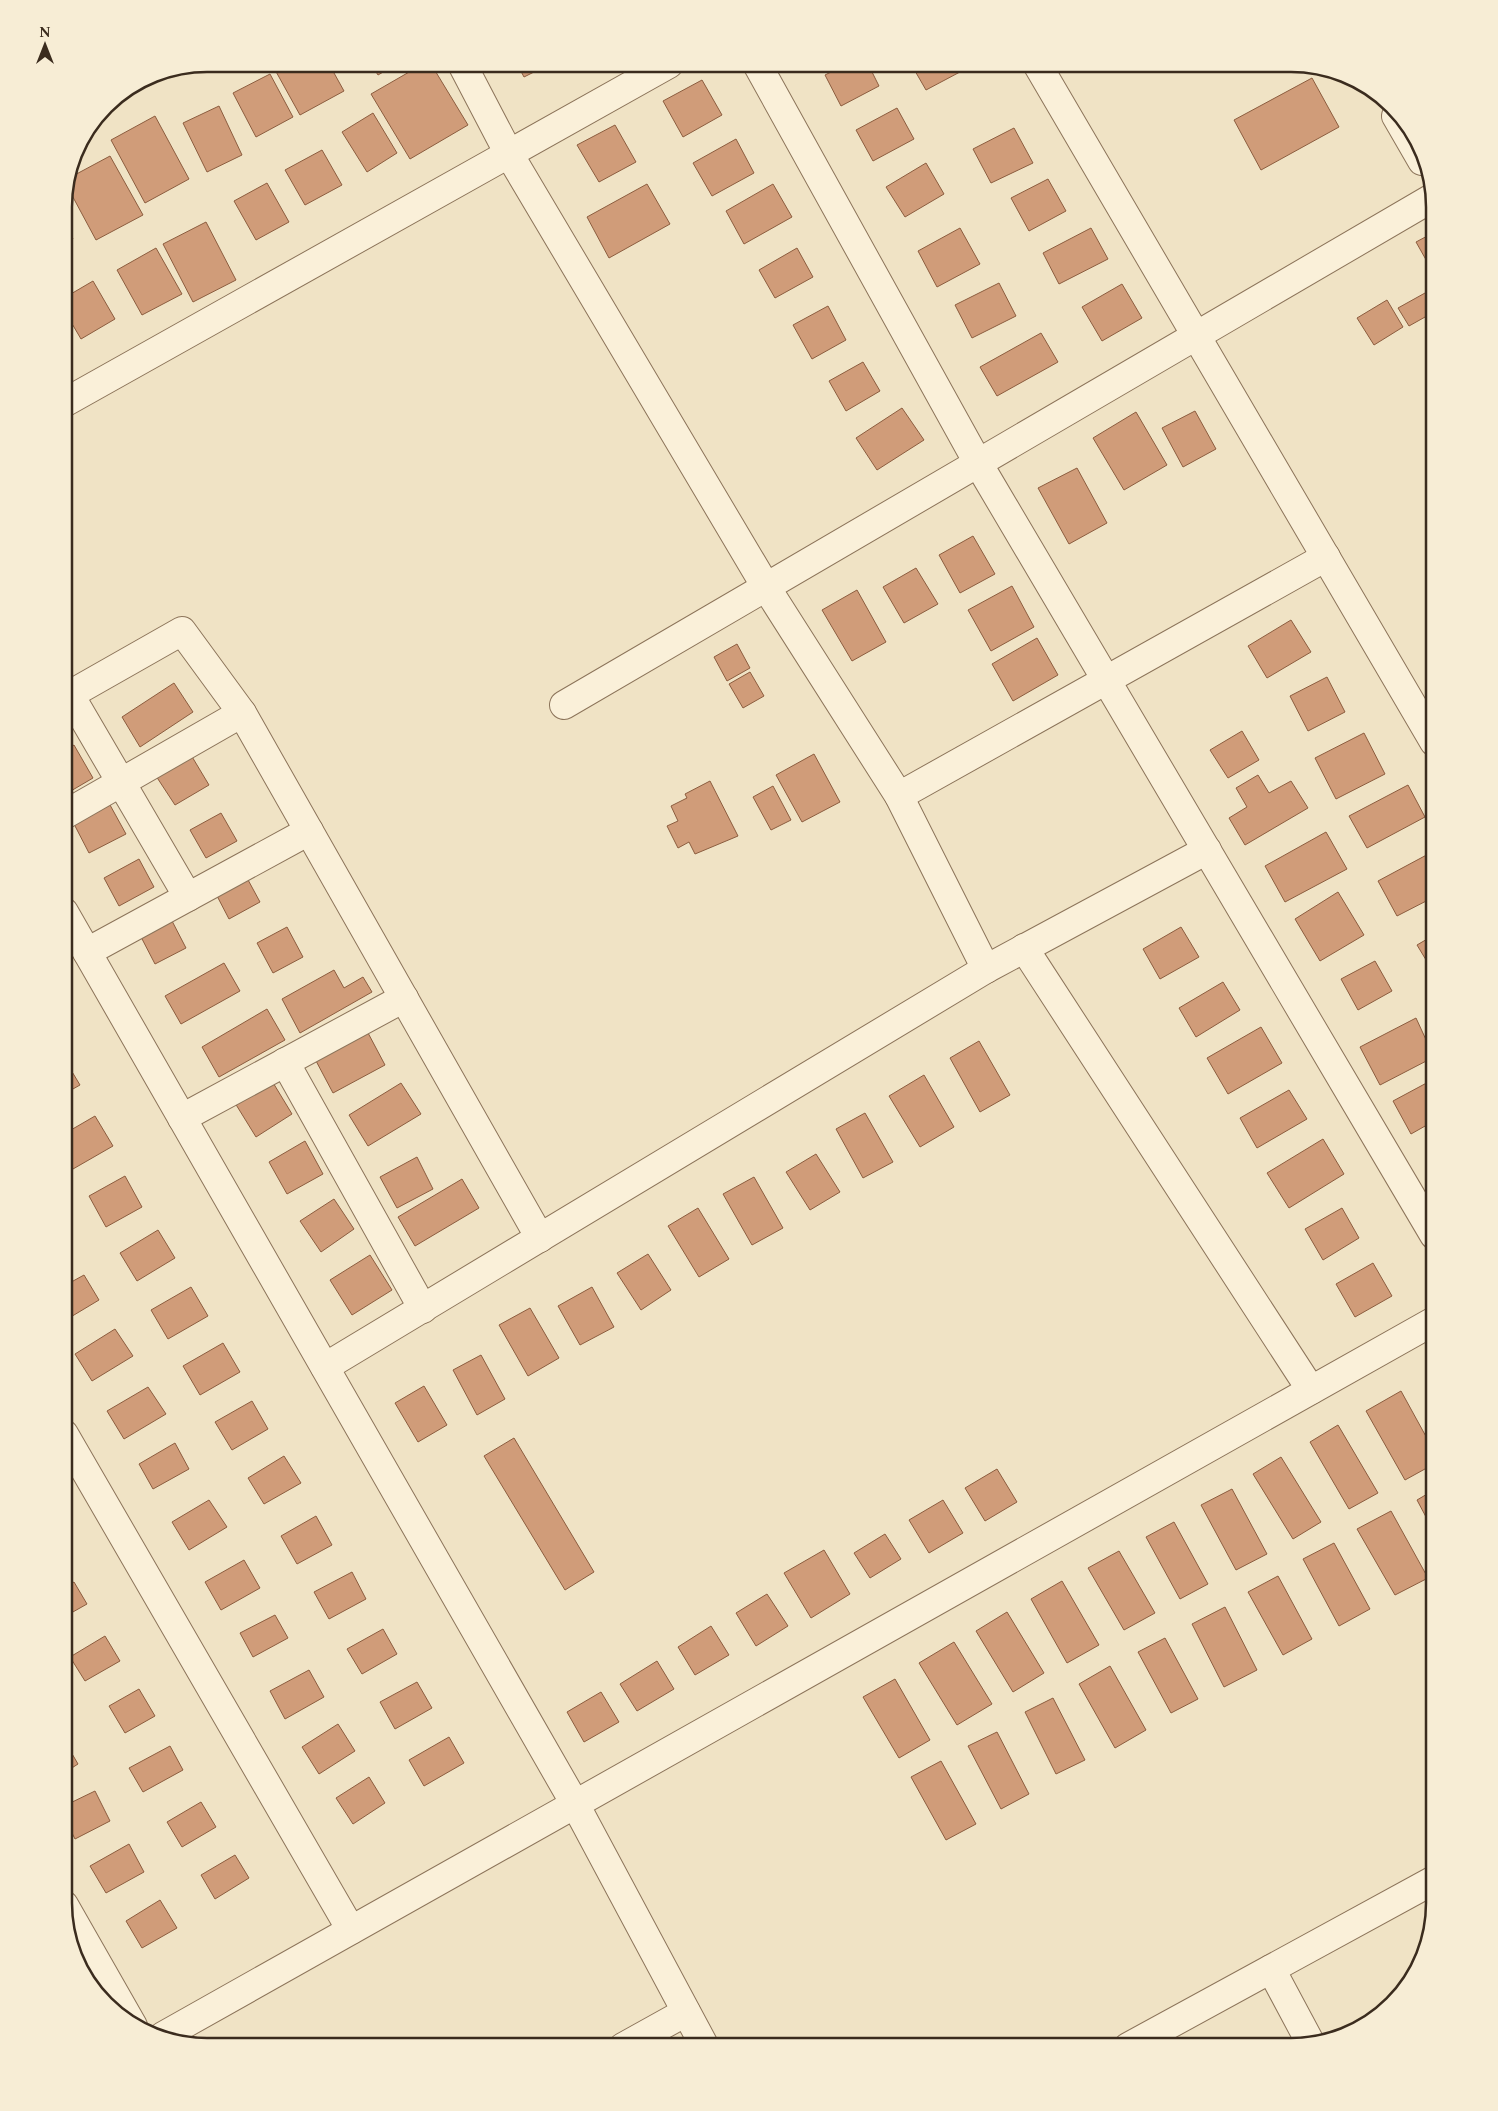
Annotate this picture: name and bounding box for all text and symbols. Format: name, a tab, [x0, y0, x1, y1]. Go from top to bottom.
north arrow	[20, 20, 70, 70]
text: N	[39, 22, 51, 43]

